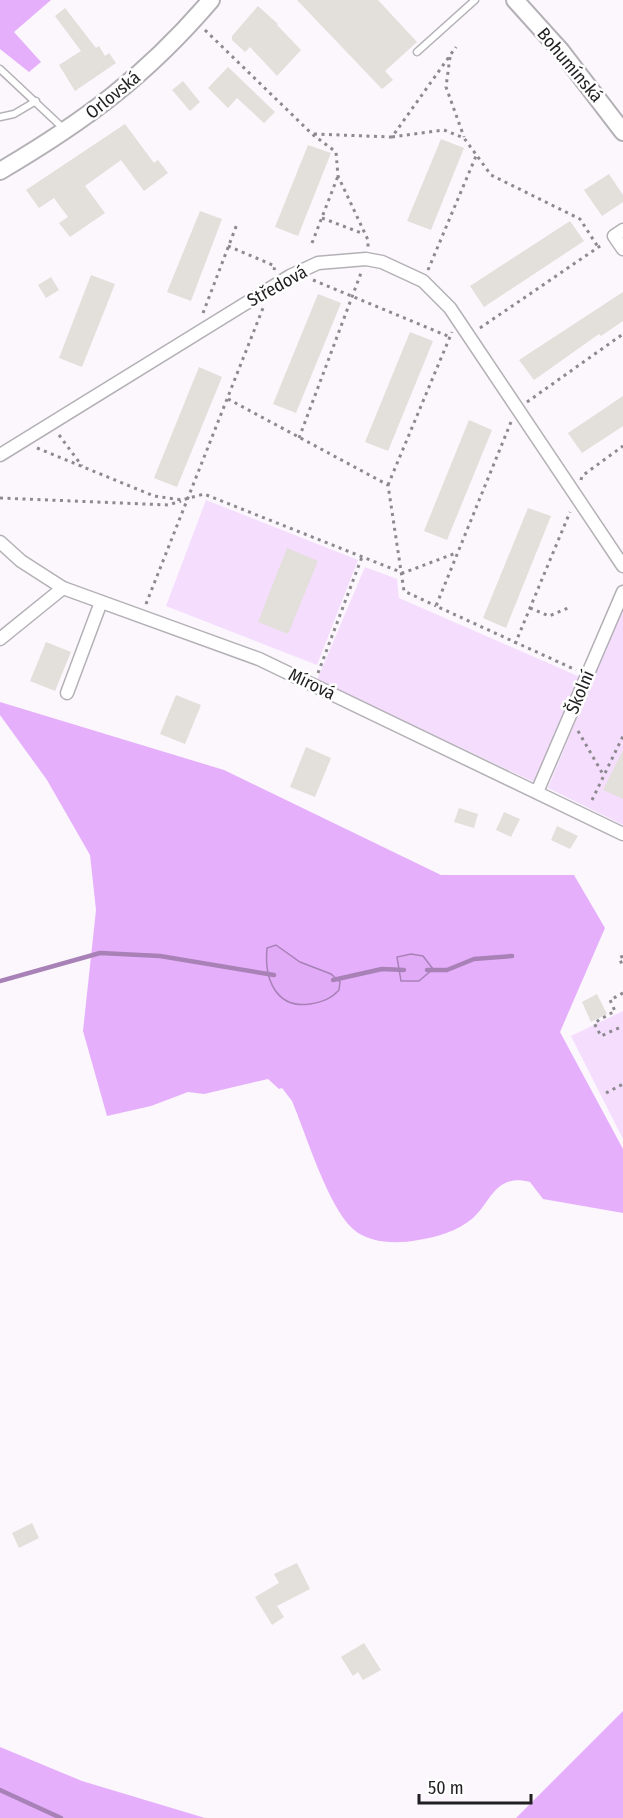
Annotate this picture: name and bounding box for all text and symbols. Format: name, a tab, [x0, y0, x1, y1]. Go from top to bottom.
street label: Bohumínská	[532, 23, 608, 107]
street label: Orlovská	[81, 66, 145, 124]
street label: Středová	[243, 261, 311, 311]
street label: Mírová	[285, 663, 339, 705]
street label: Školní	[561, 666, 599, 717]
scale bar	[419, 1767, 532, 1805]
text: 50 m	[428, 1777, 464, 1799]

